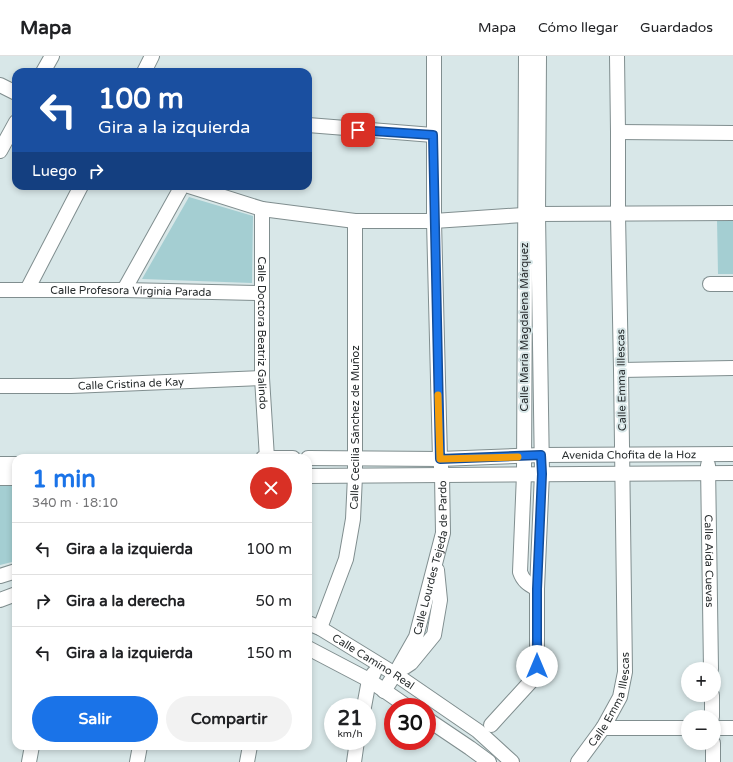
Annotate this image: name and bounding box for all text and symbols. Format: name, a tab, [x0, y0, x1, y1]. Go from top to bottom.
text: Mapa	[20, 17, 72, 39]
text: Mapa	[478, 19, 516, 36]
text: Cómo llegar	[538, 19, 618, 36]
text: Guardados	[640, 19, 713, 36]
text: 100 m	[98, 82, 184, 116]
icon: left	[32, 84, 84, 136]
pin	[341, 113, 375, 147]
text: Gira a la izquierda	[98, 116, 250, 138]
icon: arrive	[347, 119, 369, 141]
icon: right	[85, 160, 107, 182]
text: Luego	[32, 162, 77, 180]
street label: Calle María Magdalena Márquez	[518, 242, 531, 411]
street label: Calle Doctora Beatriz Galindo	[255, 257, 270, 410]
street label: Calle Profesora Virginia Parada	[50, 284, 212, 299]
street label: Calle Emma Illescas	[614, 329, 629, 431]
street label: Calle Cecilia Sánchez de Muñoz	[347, 345, 362, 510]
street label: Calle Cristina de Kay	[78, 375, 184, 393]
street label: Avenida Chofita de la Hoz	[561, 448, 697, 462]
text: 1 min	[32, 465, 96, 494]
button: close	[250, 467, 292, 509]
street label: Calle Lourdes Tejeda de Pardo	[411, 480, 450, 637]
text: 340 m · 18:10	[32, 495, 118, 511]
street label: Calle Aída Cuevas	[702, 514, 716, 608]
icon: left	[32, 538, 54, 560]
text: Gira a la izquierda	[66, 540, 193, 558]
text: 100 m	[246, 540, 292, 558]
icon: right	[32, 590, 54, 612]
text: Gira a la derecha	[66, 592, 185, 610]
text: 50 m	[255, 592, 292, 610]
street label: Calle Camino Real	[330, 631, 417, 692]
icon: left	[32, 642, 54, 664]
text: Gira a la izquierda	[66, 644, 193, 662]
text: 150 m	[246, 644, 292, 662]
position arrow	[516, 645, 558, 687]
street label: Calle Emma Illescas	[586, 652, 632, 749]
map controls	[681, 662, 721, 750]
button: +	[681, 662, 721, 702]
button: Salir	[32, 696, 158, 742]
button: Compartir	[166, 696, 292, 742]
speed limit sign: 30	[384, 698, 436, 750]
text: 21	[337, 707, 363, 731]
button: −	[681, 710, 721, 750]
text: km/h	[337, 728, 363, 740]

